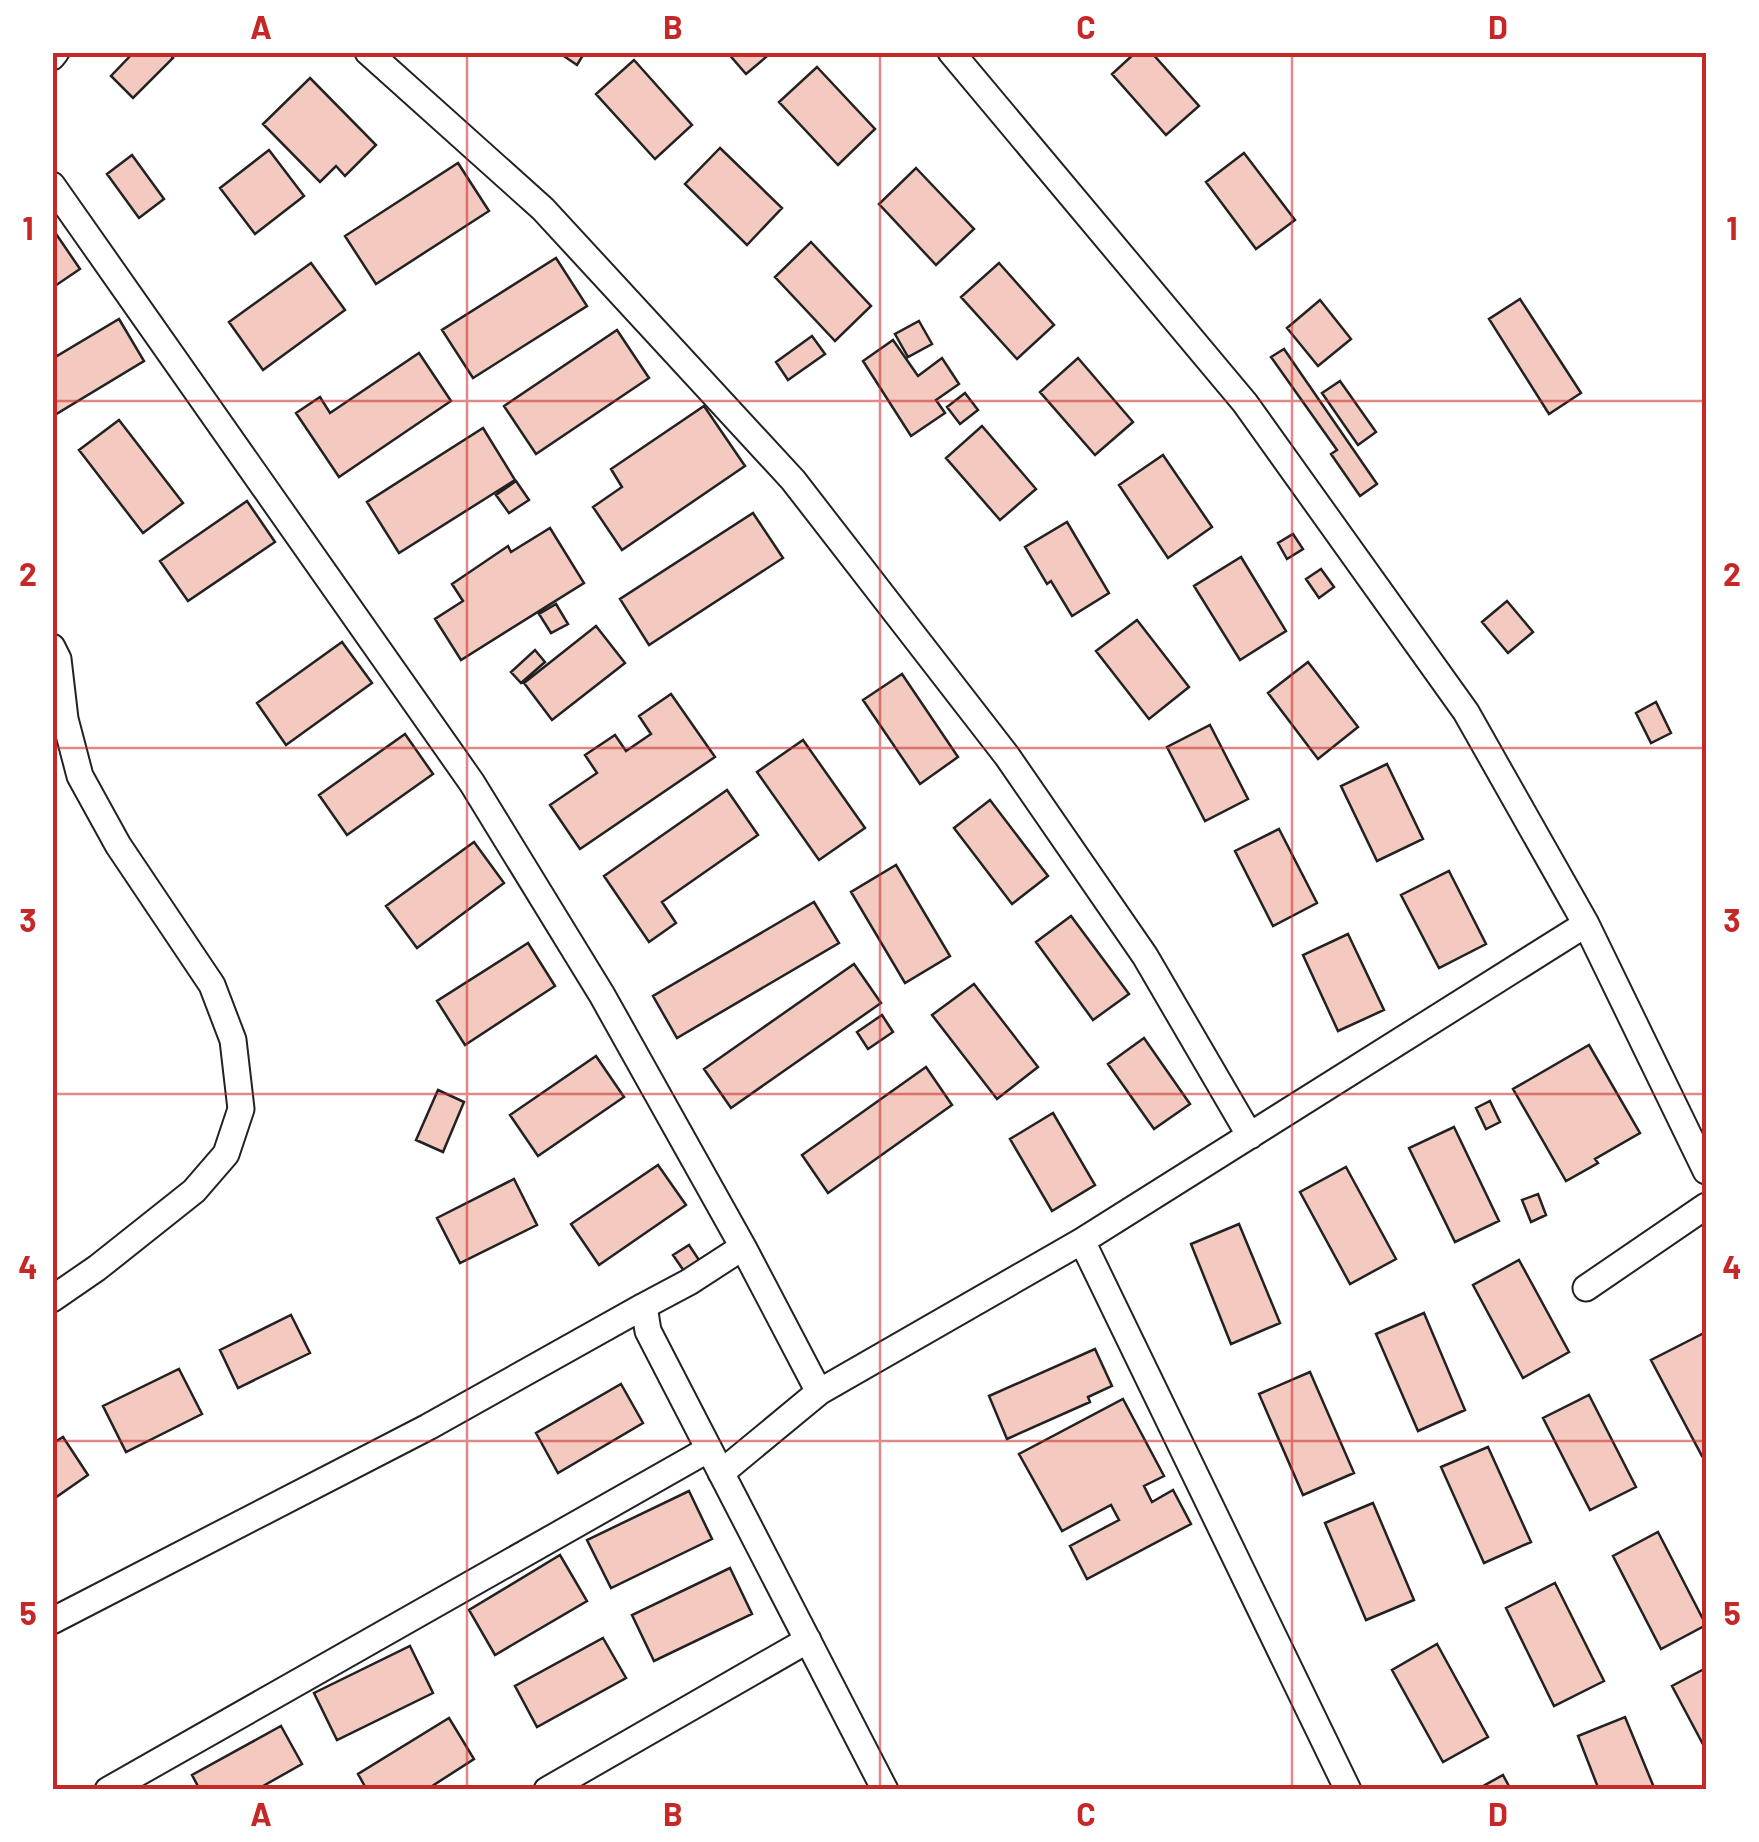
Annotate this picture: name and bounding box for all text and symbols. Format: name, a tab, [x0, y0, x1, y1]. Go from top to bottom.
text: A	[250, 7, 272, 45]
text: B	[663, 7, 683, 45]
text: C	[1076, 7, 1096, 45]
text: D	[1488, 7, 1508, 45]
text: 1	[22, 208, 34, 246]
text: 1	[1726, 208, 1738, 246]
text: 2	[19, 554, 37, 592]
text: 2	[1723, 554, 1741, 592]
text: 3	[19, 900, 37, 938]
text: 3	[1723, 900, 1741, 938]
text: 4	[18, 1247, 38, 1285]
text: 4	[1722, 1247, 1742, 1285]
text: 5	[19, 1593, 37, 1631]
text: 5	[1723, 1593, 1741, 1631]
text: A	[250, 1794, 272, 1832]
text: B	[663, 1794, 683, 1832]
text: C	[1076, 1794, 1096, 1832]
text: D	[1488, 1794, 1508, 1832]

